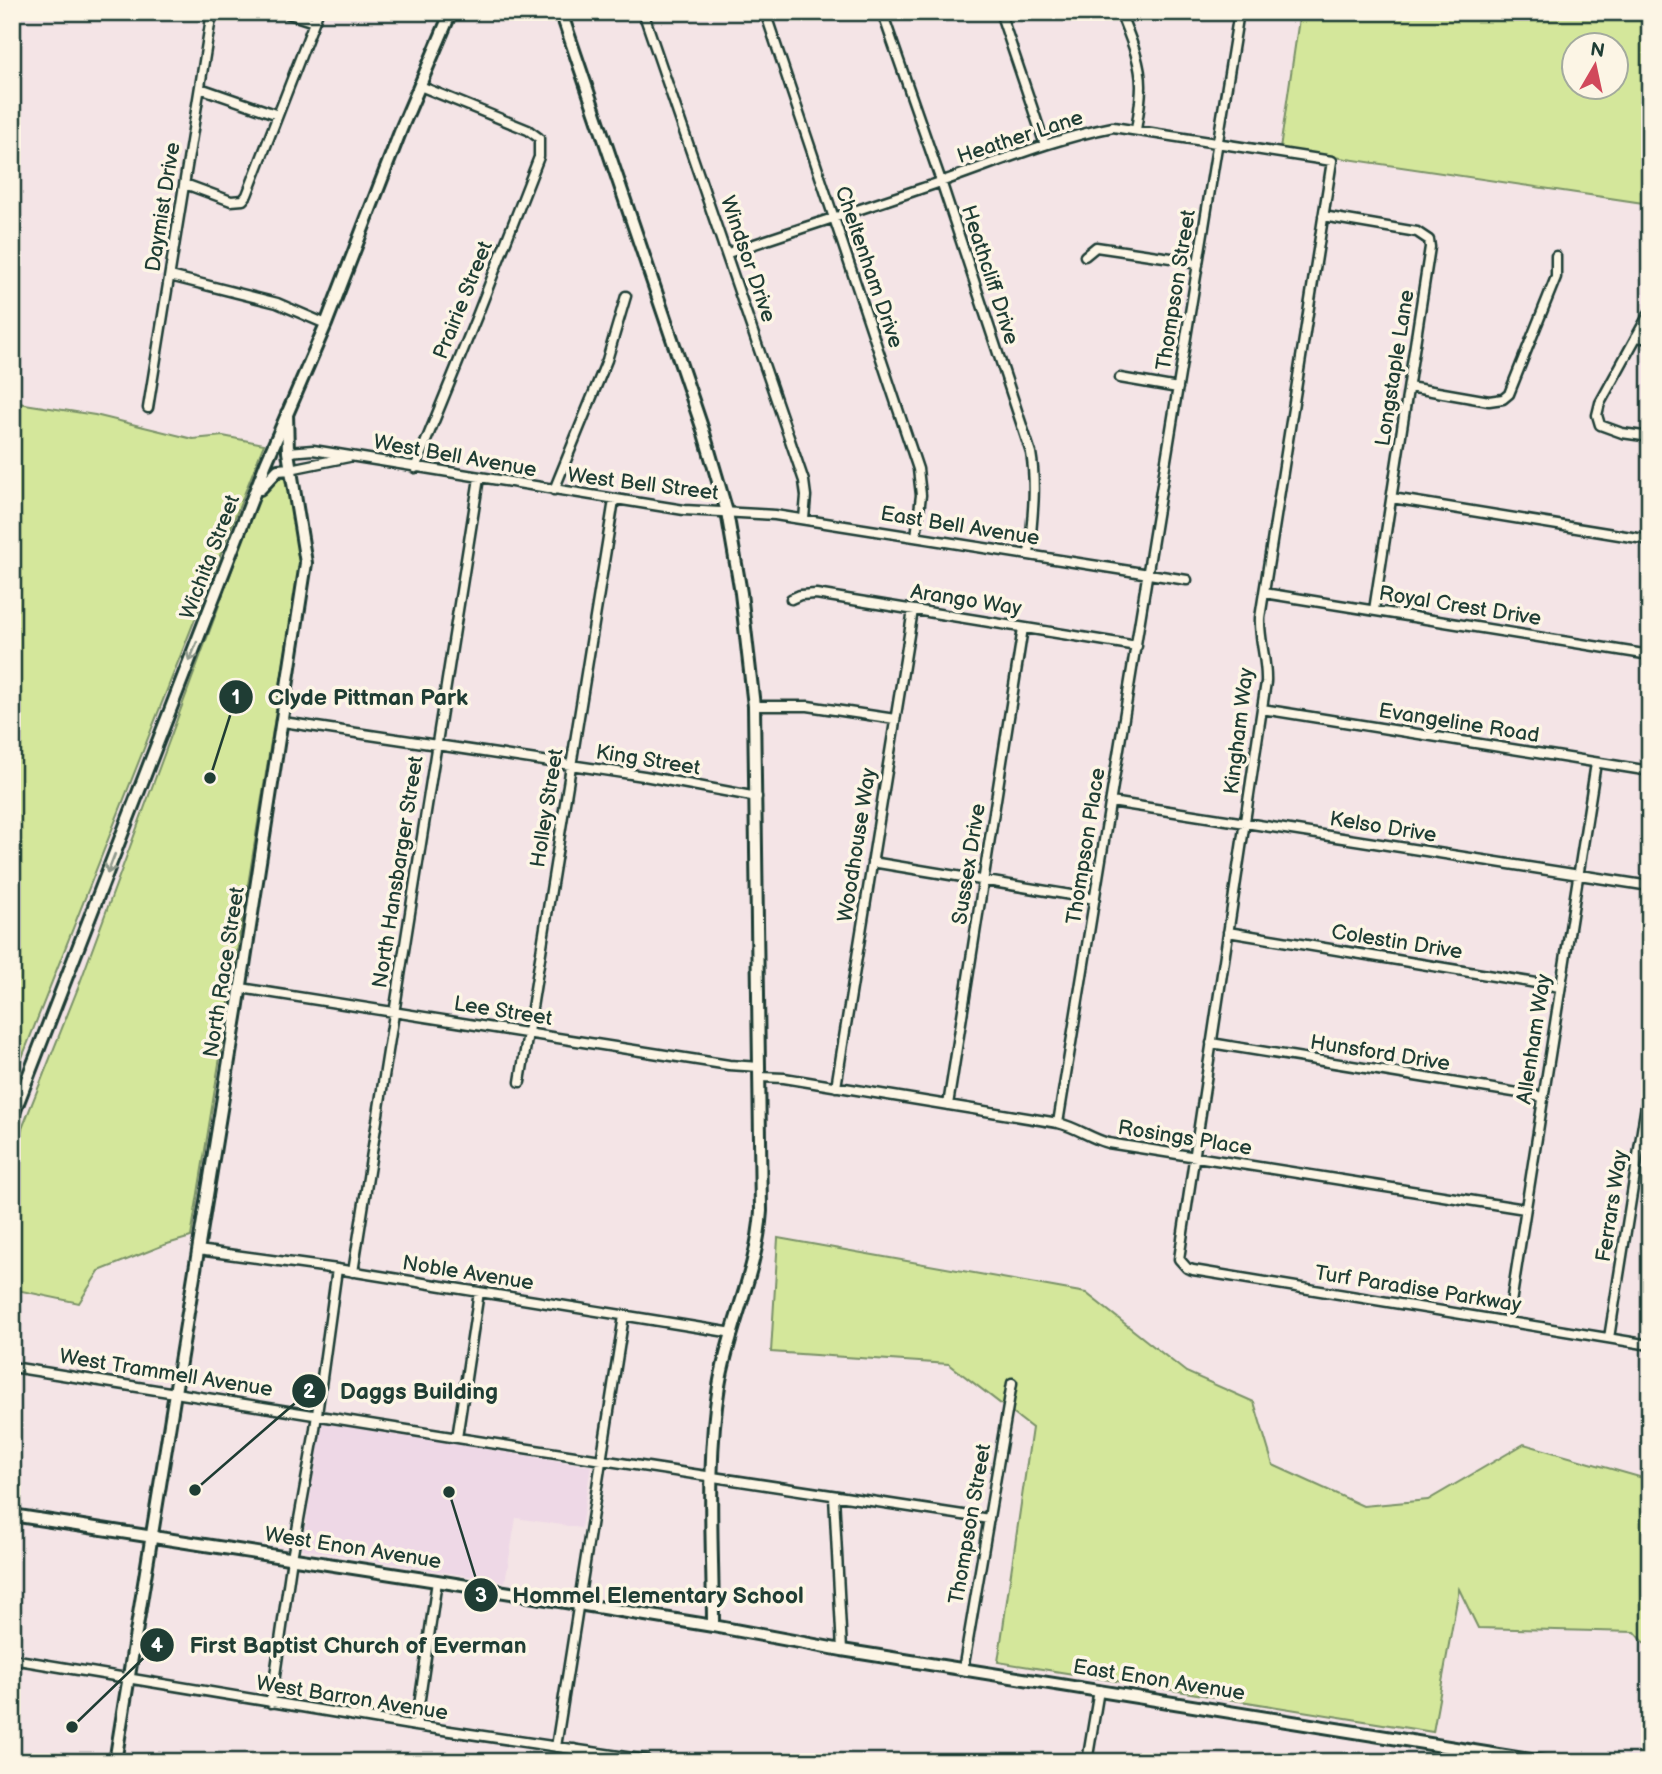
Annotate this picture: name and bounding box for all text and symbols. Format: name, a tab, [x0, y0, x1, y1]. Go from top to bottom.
north arrow	[1560, 32, 1630, 102]
text: N	[1589, 38, 1606, 63]
street label: Heather Lane	[954, 105, 1086, 169]
street label: Daymist Drive	[140, 141, 186, 273]
street label: Cheltenham Drive	[830, 183, 908, 351]
street label: Windsor Drive	[715, 193, 781, 325]
street label: Heathcliff Drive	[956, 202, 1024, 348]
street label: Thompson Street	[1151, 207, 1201, 372]
street label: Prairie Street	[428, 237, 498, 363]
street label: Longstaple Lane	[1370, 288, 1420, 448]
street label: West Bell Avenue	[371, 429, 539, 483]
street label: West Bell Street	[566, 462, 721, 506]
street label: Wichita Street	[175, 491, 245, 623]
street label: East Bell Avenue	[879, 501, 1041, 551]
street label: Arango Way	[909, 579, 1024, 621]
street label: Royal Crest Drive	[1377, 581, 1543, 631]
one-way arrow	[186, 641, 199, 662]
street label: Kingham Way	[1219, 666, 1259, 796]
callout: Clyde Pittman Park	[218, 675, 482, 719]
text: Clyde Pittman Park	[268, 684, 468, 712]
text: 1	[232, 685, 240, 710]
street label: Evangeline Road	[1377, 698, 1541, 748]
street label: King Street	[594, 739, 703, 781]
street label: Holley Street	[525, 746, 569, 869]
street label: North Hansbarger Street	[367, 754, 429, 990]
street label: Woodhouse Way	[832, 766, 882, 924]
street label: Thompson Place	[1061, 766, 1111, 926]
street label: Sussex Drive	[947, 802, 991, 926]
street label: Kelso Drive	[1328, 806, 1438, 848]
one-way arrow	[103, 852, 116, 874]
street label: North Race Street	[198, 884, 250, 1059]
street label: Colestin Drive	[1330, 919, 1464, 965]
street label: Allenham Way	[1511, 972, 1557, 1106]
street label: Lee Street	[452, 991, 555, 1031]
street label: Hunsford Drive	[1308, 1030, 1452, 1076]
street label: Rosings Place	[1116, 1115, 1254, 1161]
street label: Ferrars Way	[1591, 1148, 1633, 1264]
street label: Noble Avenue	[401, 1250, 535, 1296]
street label: Turf Paradise Parkway	[1313, 1260, 1524, 1318]
street label: West Trammell Avenue	[58, 1344, 274, 1402]
callout: Daggs Building	[291, 1369, 512, 1413]
text: Daggs Building	[340, 1378, 498, 1406]
text: 2	[303, 1379, 316, 1404]
street label: Thompson Street	[944, 1441, 996, 1606]
street label: West Enon Avenue	[263, 1522, 443, 1574]
callout: Hommel Elementary School	[463, 1573, 818, 1617]
text: Hommel Elementary School	[512, 1582, 804, 1610]
text: 3	[475, 1583, 487, 1608]
callout: First Baptist Church of Everman	[140, 1623, 540, 1667]
text: First Baptist Church of Everman	[189, 1632, 527, 1660]
text: 4	[151, 1633, 164, 1658]
street label: East Enon Avenue	[1071, 1654, 1247, 1706]
street label: West Barron Avenue	[254, 1670, 450, 1726]

